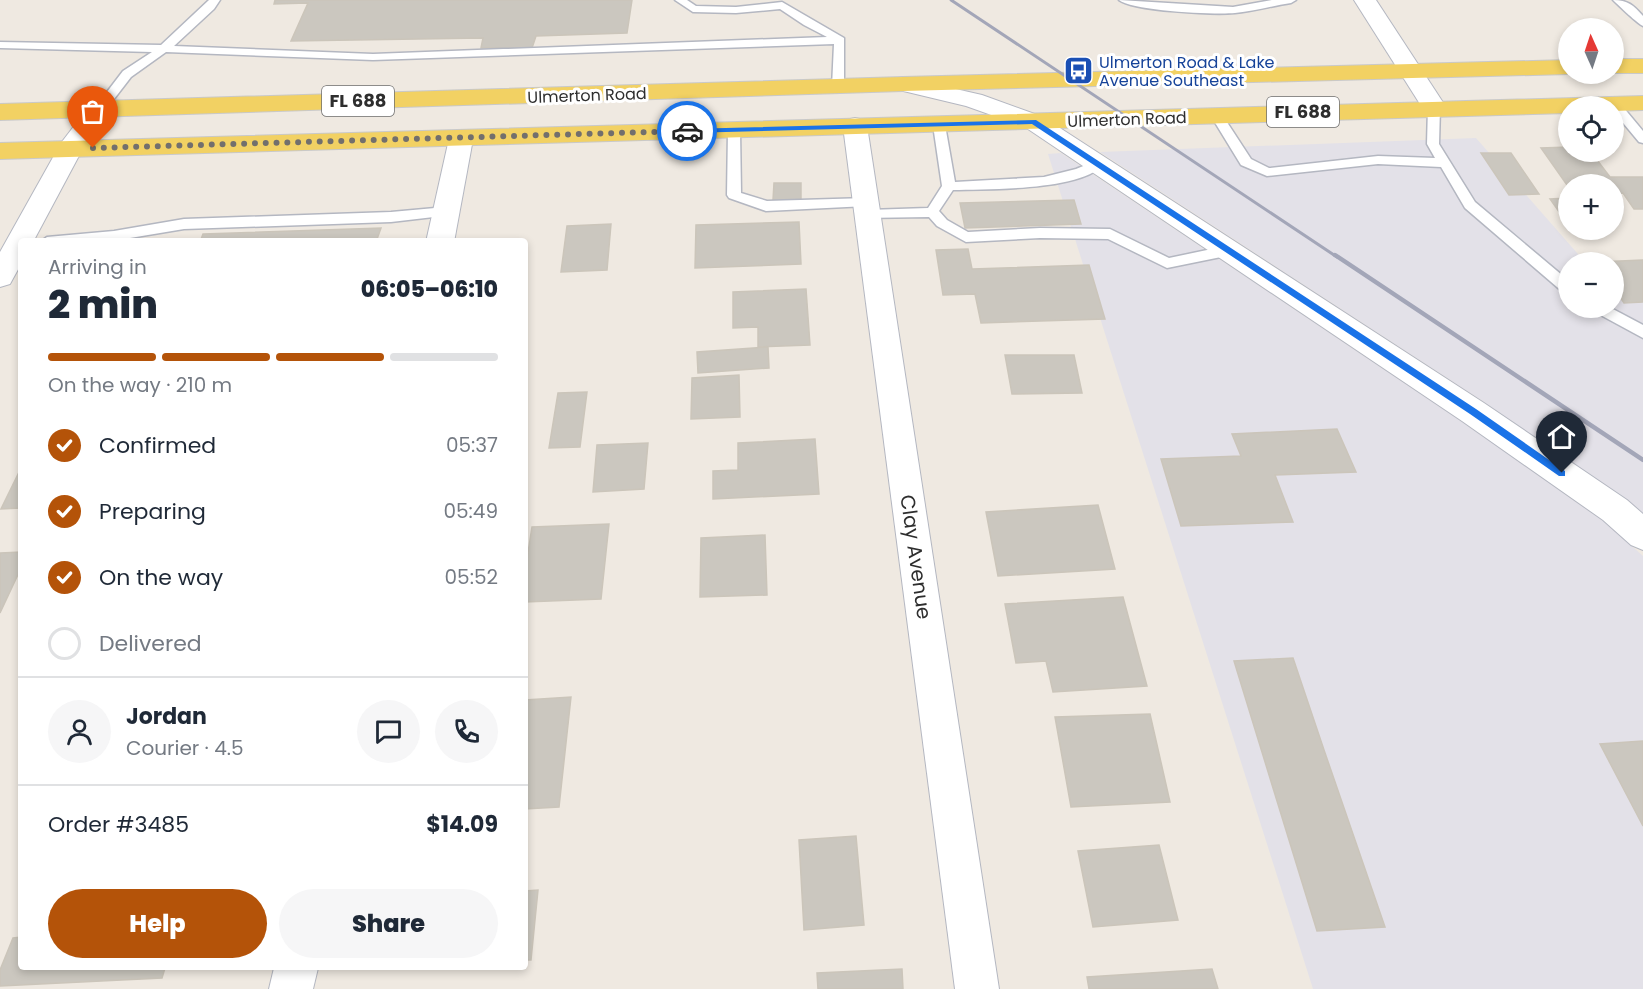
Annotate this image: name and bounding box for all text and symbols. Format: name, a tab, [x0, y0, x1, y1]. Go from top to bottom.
north arrow	[1558, 18, 1624, 84]
map controls	[1558, 18, 1624, 318]
place label: Ulmerton Road & Lake Avenue Southeast	[1099, 51, 1275, 92]
bus stop icon: Ulmerton Road & Lake Avenue Southeast	[1062, 55, 1094, 87]
street label: Ulmerton Road	[527, 82, 647, 109]
pin	[67, 86, 118, 148]
road number: FL 688	[322, 86, 394, 116]
icon: bag	[76, 95, 109, 128]
button: locate	[1558, 96, 1624, 162]
road number: FL 688	[1267, 97, 1339, 127]
courier	[657, 101, 717, 161]
street label: Ulmerton Road	[1067, 106, 1187, 133]
icon: car	[671, 115, 704, 148]
button: +	[1558, 174, 1624, 240]
button: −	[1558, 252, 1624, 318]
text: Arriving in	[48, 253, 147, 281]
text: 06:05–06:10	[361, 274, 498, 305]
text: 2 min	[48, 277, 158, 332]
text: On the way · 210 m	[48, 371, 232, 399]
pin	[1536, 411, 1587, 473]
icon: home	[1545, 420, 1578, 453]
icon: check	[48, 429, 81, 462]
text: Confirmed	[99, 430, 216, 461]
text: 05:37	[446, 431, 498, 459]
street label: Clay Avenue	[893, 493, 939, 621]
icon: check	[48, 495, 81, 528]
text: Preparing	[99, 496, 206, 527]
text: 05:49	[443, 497, 498, 525]
icon: check	[48, 561, 81, 594]
text: On the way	[99, 562, 223, 593]
text: 05:52	[445, 563, 498, 591]
text: Delivered	[99, 628, 202, 659]
button: person	[48, 700, 111, 763]
button: chat	[357, 700, 420, 763]
button: phone	[435, 700, 498, 763]
text: Jordan	[126, 701, 207, 732]
text: Courier · 4.5	[126, 734, 244, 762]
text: Order #3485	[48, 809, 189, 840]
text: $14.09	[426, 809, 498, 840]
button: Help	[48, 889, 267, 958]
button: Share	[279, 889, 498, 958]

